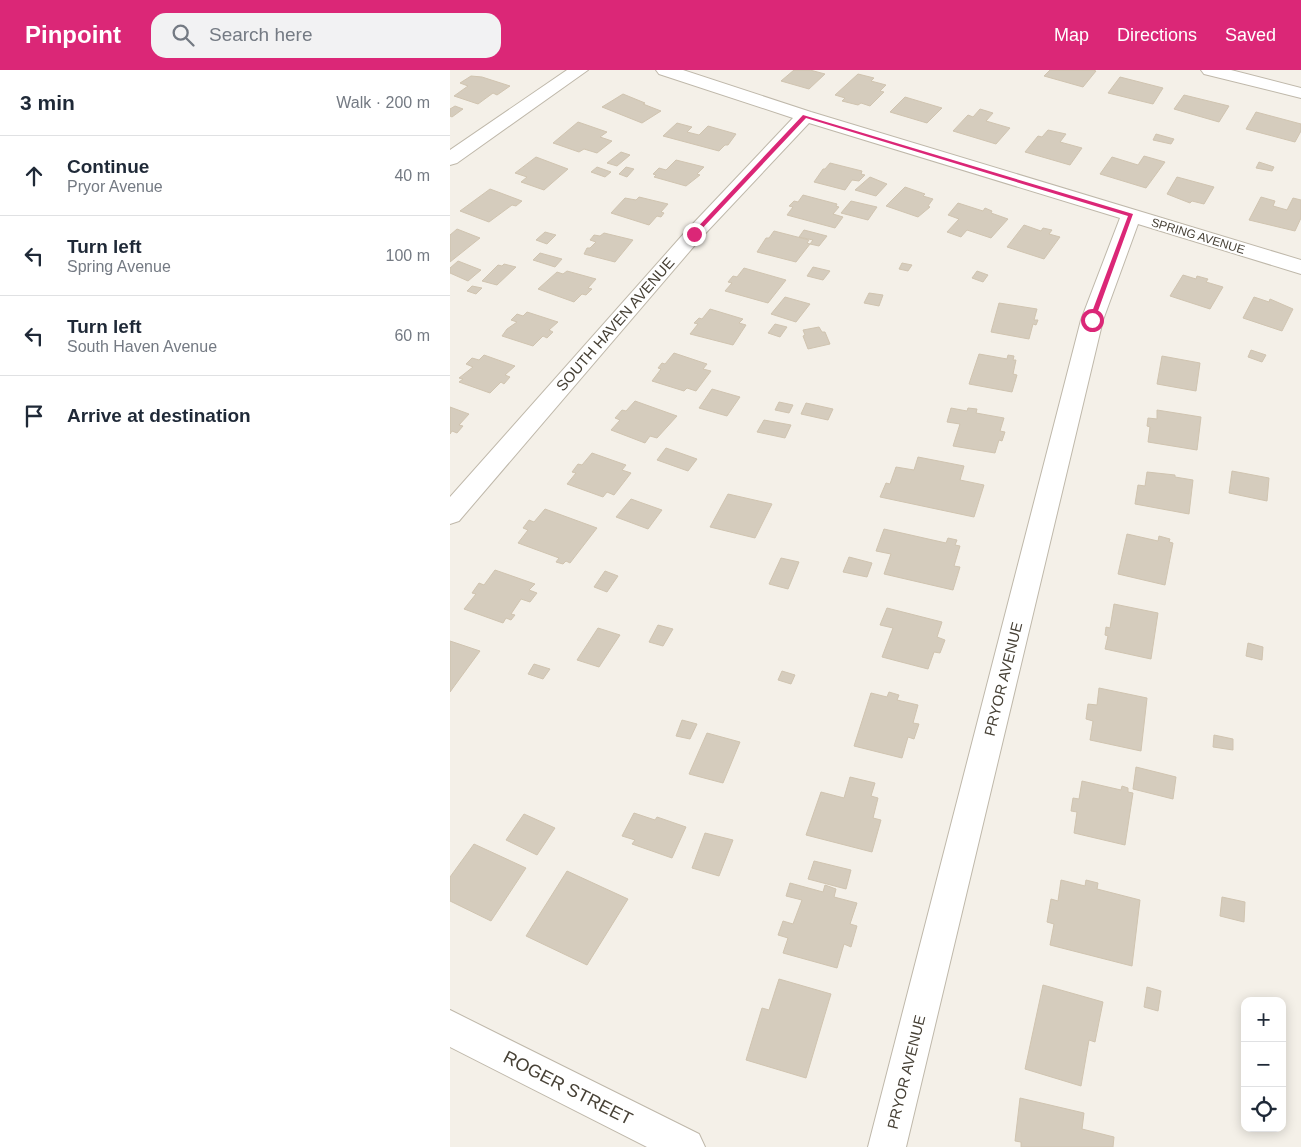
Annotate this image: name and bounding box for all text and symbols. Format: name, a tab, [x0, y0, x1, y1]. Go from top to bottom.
search box	[151, 13, 501, 58]
text: Pinpoint	[25, 21, 121, 48]
icon: search	[169, 21, 197, 49]
text: Search here	[209, 24, 313, 45]
text: Map	[1054, 25, 1089, 45]
text: Directions	[1117, 25, 1197, 45]
text: Saved	[1225, 25, 1276, 45]
text: 3 min	[20, 91, 75, 114]
text: Walk · 200 m	[336, 94, 430, 111]
text: Continue	[67, 156, 149, 177]
icon: ahead	[20, 162, 48, 190]
text: 40 m	[394, 167, 430, 184]
text: Pryor Avenue	[67, 178, 163, 195]
street label: SPRING AVENUE	[1150, 215, 1246, 257]
route end	[683, 223, 706, 246]
text: Turn left	[67, 236, 142, 257]
icon: left	[20, 242, 48, 270]
text: 100 m	[386, 247, 430, 264]
street label: SOUTH HAVEN AVENUE	[552, 254, 678, 394]
text: Spring Avenue	[67, 258, 171, 275]
route start	[1081, 309, 1104, 332]
text: Turn left	[67, 316, 142, 337]
icon: left	[20, 322, 48, 350]
text: 60 m	[394, 327, 430, 344]
text: South Haven Avenue	[67, 338, 217, 355]
icon: arrive	[20, 402, 48, 430]
text: Arrive at destination	[67, 405, 251, 426]
street label: PRYOR AVENUE	[981, 620, 1025, 738]
map controls	[1241, 997, 1286, 1132]
button: +	[1241, 997, 1286, 1042]
street label: PRYOR AVENUE	[884, 1013, 928, 1131]
button: −	[1241, 1042, 1286, 1087]
street label: ROGER STREET	[500, 1047, 636, 1129]
button: locate	[1241, 1087, 1286, 1132]

